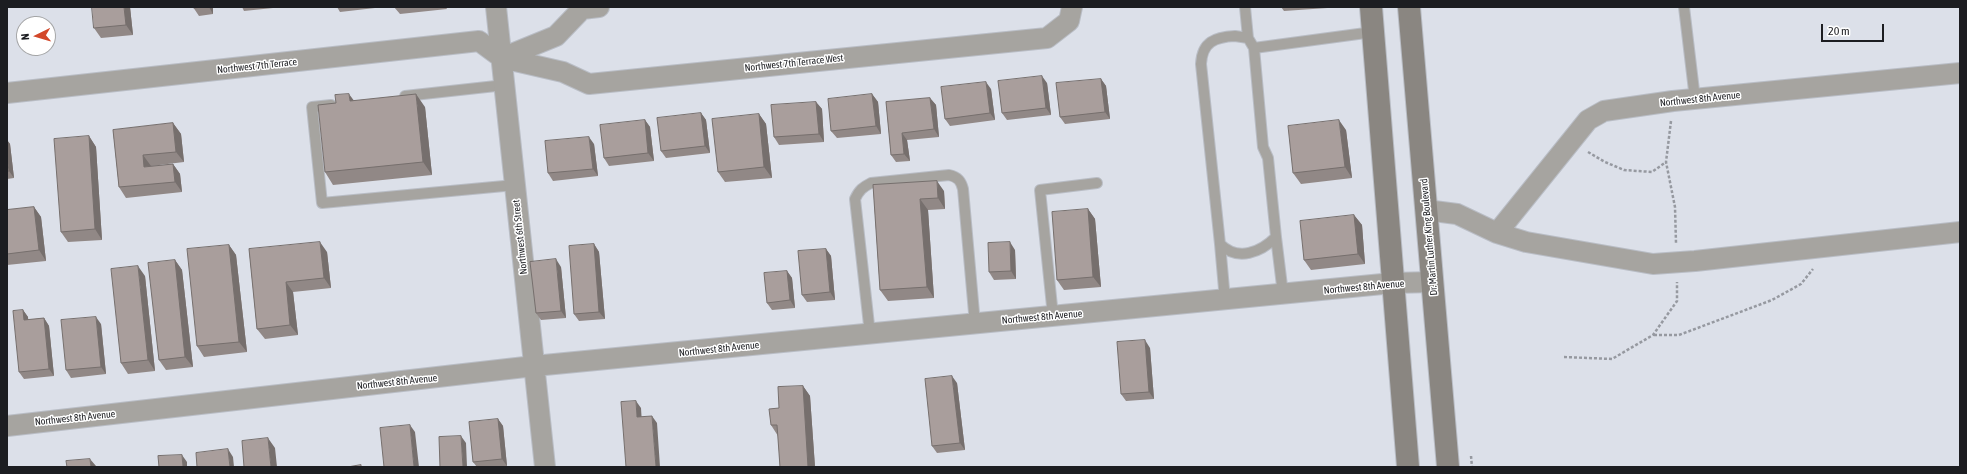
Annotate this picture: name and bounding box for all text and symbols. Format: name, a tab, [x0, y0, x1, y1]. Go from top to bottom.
north arrow	[16, 16, 56, 56]
scale bar	[1823, 16, 1886, 42]
text: 20 m	[1828, 24, 1850, 38]
text: N	[19, 33, 31, 41]
street label: Northwest 7th Terrace West	[744, 52, 844, 74]
street label: Northwest 7th Terrace	[217, 56, 297, 76]
street label: Northwest 8th Avenue	[1659, 89, 1741, 109]
street label: Dr. Martin Luther King Boulevard	[1418, 178, 1440, 296]
street label: Northwest 6th Street	[510, 199, 530, 275]
street label: Northwest 8th Avenue	[1323, 277, 1405, 297]
street label: Northwest 8th Avenue	[1001, 307, 1083, 327]
street label: Northwest 8th Avenue	[678, 339, 760, 359]
street label: Northwest 8th Avenue	[356, 372, 438, 392]
street label: Northwest 8th Avenue	[34, 408, 116, 428]

